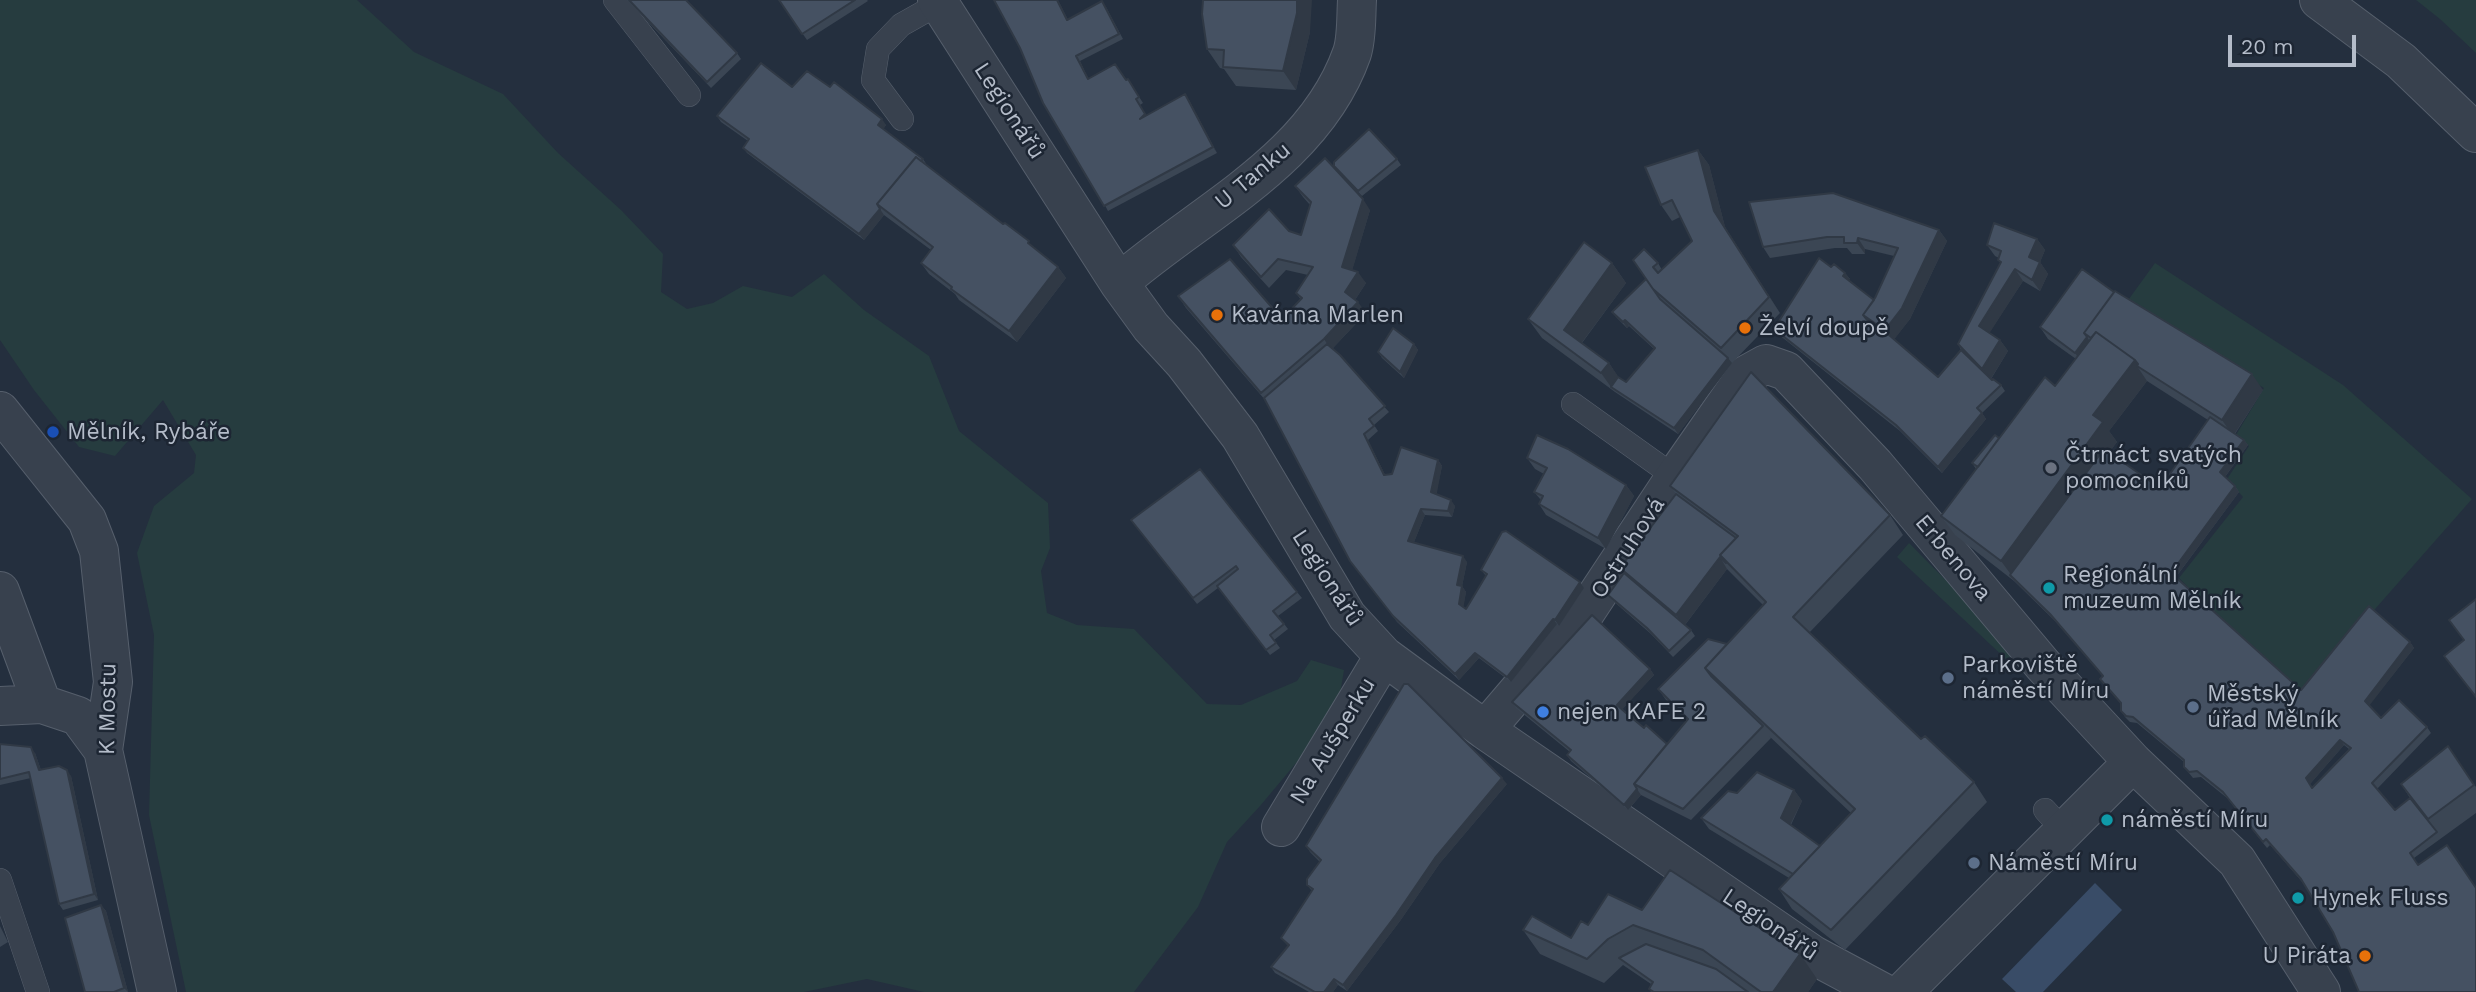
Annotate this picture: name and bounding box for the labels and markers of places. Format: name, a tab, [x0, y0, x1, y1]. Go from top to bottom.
place label: Kavárna Marlen	[1231, 301, 1404, 329]
marker: Kavárna Marlen	[1209, 307, 1225, 323]
place label: Želví doupě	[1759, 314, 1889, 342]
marker: Želví doupě	[1737, 320, 1753, 336]
place label: Mělník, Rybáře	[67, 418, 230, 446]
marker: Mělník, Rybáře	[45, 424, 61, 440]
place label: Čtrnáct svatých pomocníků	[2065, 441, 2242, 495]
marker: Čtrnáct svatých pomocníků	[2043, 460, 2059, 476]
place label: Regionální muzeum Mělník	[2063, 561, 2242, 615]
marker: Regionální muzeum Mělník	[2041, 580, 2057, 596]
place label: Parkoviště náměstí Míru	[1962, 651, 2109, 705]
marker: Parkoviště náměstí Míru	[1940, 670, 1956, 686]
place label: Městský úřad Mělník	[2207, 680, 2339, 734]
place label: nejen KAFE 2	[1557, 698, 1706, 726]
marker: Městský úřad Mělník	[2185, 699, 2201, 715]
marker: nejen KAFE 2	[1535, 704, 1551, 720]
place label: náměstí Míru	[2121, 806, 2268, 834]
marker: náměstí Míru	[2099, 812, 2115, 828]
place label: Náměstí Míru	[1988, 849, 2138, 877]
marker: Náměstí Míru	[1966, 855, 1982, 871]
place label: Hynek Fluss	[2312, 884, 2449, 912]
marker: Hynek Fluss	[2290, 890, 2306, 906]
place label: U Piráta	[2262, 942, 2351, 970]
marker: U Piráta	[2357, 948, 2373, 964]

